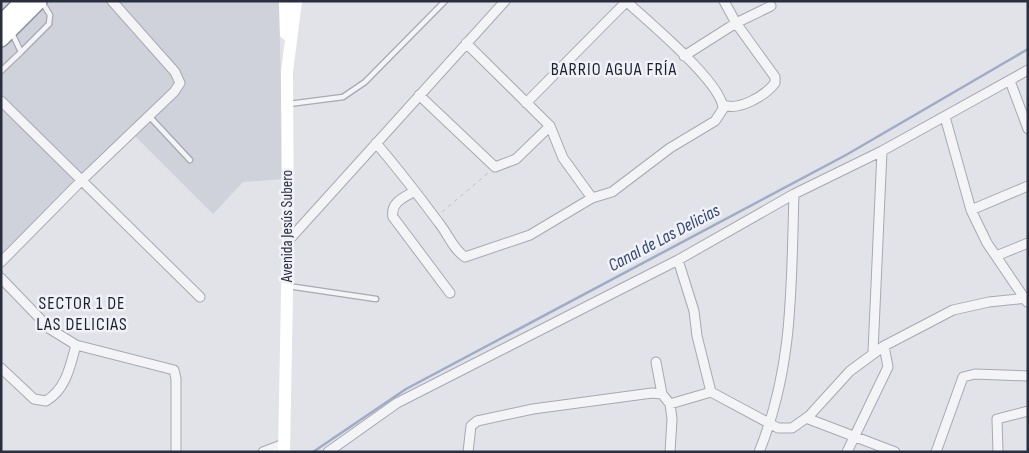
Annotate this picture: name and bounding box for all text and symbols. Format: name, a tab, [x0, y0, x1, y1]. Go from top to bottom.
district label: BARRIO AGUA FRÍA	[551, 59, 677, 80]
street label: Avenida Jesús Subero	[278, 170, 297, 283]
water label: Canal de Las Delicias	[605, 199, 724, 276]
district label: SECTOR 1 DE LAS DELICIAS	[36, 293, 128, 335]

